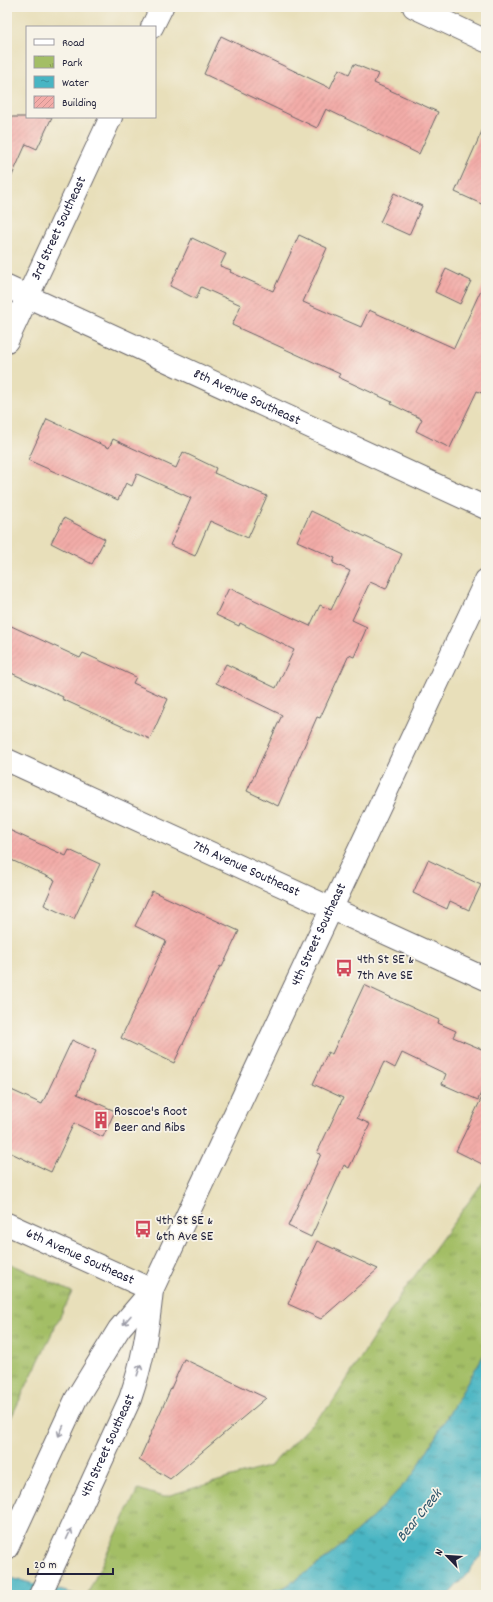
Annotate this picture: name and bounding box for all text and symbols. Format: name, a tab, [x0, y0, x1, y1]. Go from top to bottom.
legend	[26, 26, 156, 118]
text: Road	[62, 35, 84, 52]
text: Park	[62, 55, 83, 72]
text: Water	[62, 75, 89, 92]
text: Building	[62, 95, 97, 112]
street label: 3rd Street Southeast	[26, 173, 92, 284]
street label: 8th Avenue Southeast	[190, 364, 304, 431]
street label: 7th Avenue Southeast	[189, 836, 303, 902]
street label: 4th Street Southeast	[286, 880, 352, 990]
place label: 4th St SE & 7th Ave SE	[357, 950, 414, 986]
bus stop icon: 4th St SE & 7th Ave SE	[334, 958, 354, 978]
place label: Roscoe's Root Beer and Ribs	[114, 1102, 187, 1138]
building icon: Roscoe's Root Beer and Ribs	[91, 1110, 111, 1130]
place label: 4th St SE & 6th Ave SE	[156, 1211, 214, 1247]
bus stop icon: 4th St SE & 6th Ave SE	[133, 1219, 153, 1239]
street label: 6th Avenue Southeast	[22, 1224, 137, 1291]
one-way arrow	[122, 1314, 131, 1325]
one-way arrow	[136, 1364, 143, 1377]
street label: 4th Street Southeast	[76, 1392, 141, 1501]
one-way arrow	[57, 1425, 64, 1437]
water label: Bear Creek	[392, 1484, 449, 1547]
one-way arrow	[66, 1529, 73, 1541]
north arrow	[427, 1536, 467, 1576]
text: N	[431, 1546, 448, 1558]
scale bar	[28, 1550, 113, 1576]
text: 20 m	[34, 1557, 57, 1574]

